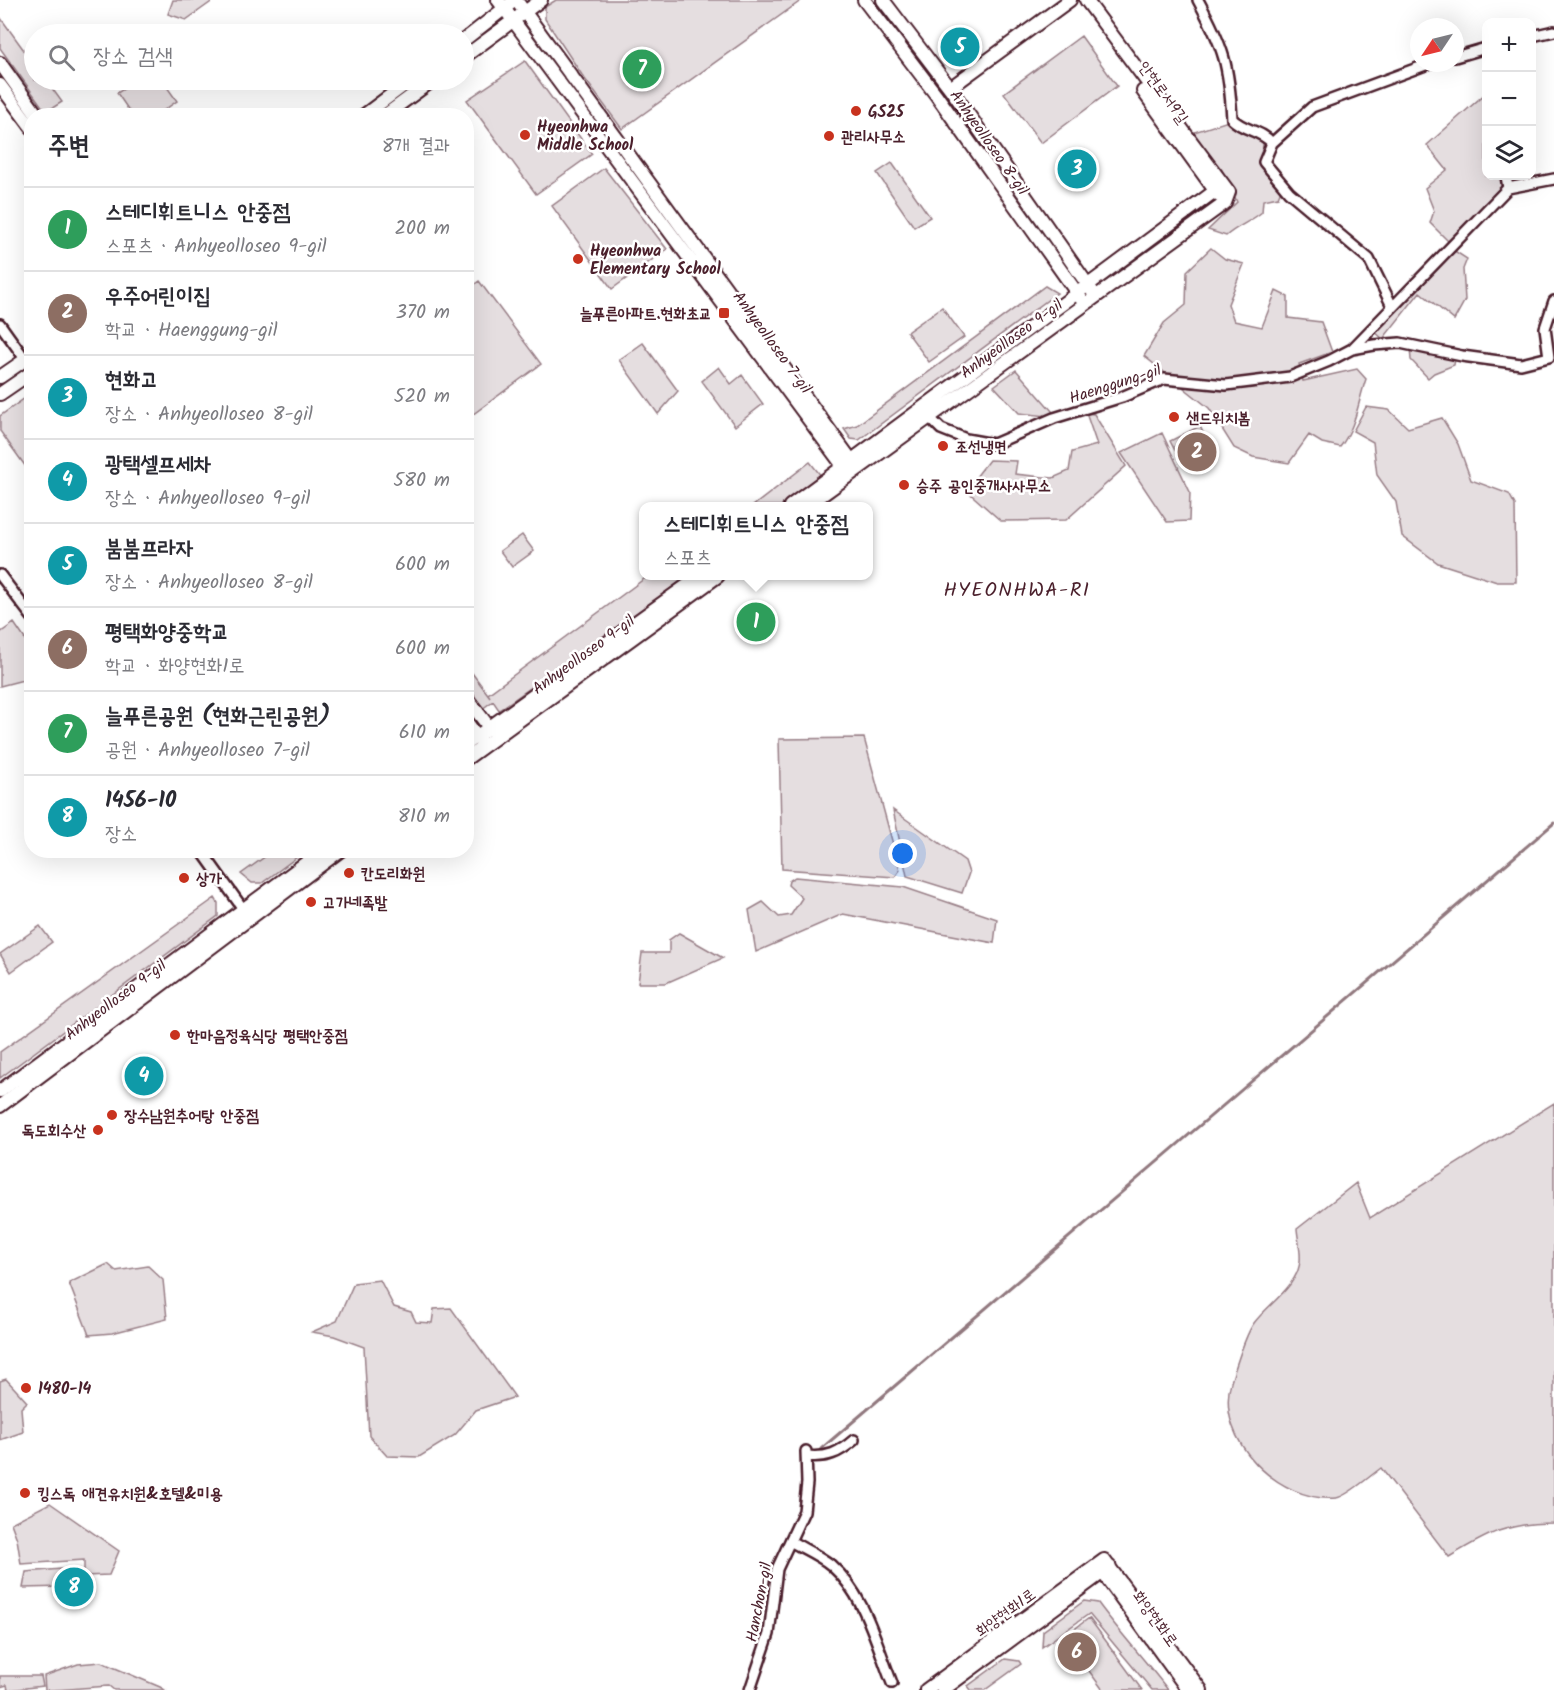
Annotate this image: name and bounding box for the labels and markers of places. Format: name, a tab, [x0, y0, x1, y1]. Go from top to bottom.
pin: 5	[940, 24, 980, 70]
pin: 7	[622, 46, 662, 92]
place label: GS25	[868, 100, 906, 125]
marker: GS25	[849, 104, 863, 118]
place label: Hyeonhwa Middle School	[537, 115, 634, 158]
place label: 관리사무소	[841, 125, 906, 150]
marker: Hyeonhwa Middle School	[518, 128, 532, 142]
marker: 관리사무소	[822, 129, 836, 143]
pin: 3	[1058, 146, 1096, 192]
place label: Hyeonhwa Elementary School	[590, 239, 722, 282]
marker: Hyeonhwa Elementary School	[571, 252, 585, 266]
place label: 늘푸른아파트.현화초교	[579, 302, 712, 327]
marker: 늘푸른아파트.현화초교	[717, 306, 731, 320]
place label: 샌드위치봄	[1186, 406, 1251, 431]
marker: 샌드위치봄	[1167, 410, 1181, 424]
pin: 2	[1178, 430, 1216, 474]
place label: 조선냉면	[955, 435, 1007, 460]
marker: 조선냉면	[936, 439, 950, 453]
place label: 승주 공인중개사사무소	[916, 474, 1051, 499]
marker: 승주 공인중개사사무소	[897, 478, 911, 492]
pin: 1	[736, 600, 776, 644]
place label: 칸도리화원	[361, 862, 426, 887]
marker: 칸도리화원	[342, 866, 356, 880]
place label: 상가	[196, 867, 222, 892]
marker: 상가	[177, 871, 191, 885]
place label: 고가네족발	[323, 891, 388, 916]
marker: 고가네족발	[304, 895, 318, 909]
place label: 한마음정육식당 평택안중점	[186, 1024, 348, 1049]
marker: 한마음정육식당 평택안중점	[168, 1028, 182, 1042]
pin: 4	[124, 1054, 164, 1098]
place label: 장수남원추어탕 안중점	[124, 1104, 259, 1129]
marker: 장수남원추어탕 안중점	[105, 1108, 119, 1122]
place label: 독도회수산	[22, 1119, 86, 1144]
marker: 독도회수산	[91, 1123, 105, 1137]
place label: 1480-14	[38, 1377, 92, 1402]
marker: 1480-14	[19, 1381, 33, 1395]
place label: 킹스독 애견유치원&호텔&미용	[37, 1482, 223, 1507]
marker: 킹스독 애견유치원&호텔&미용	[18, 1486, 32, 1500]
pin: 8	[54, 1564, 94, 1610]
pin: 6	[1058, 1630, 1096, 1674]

